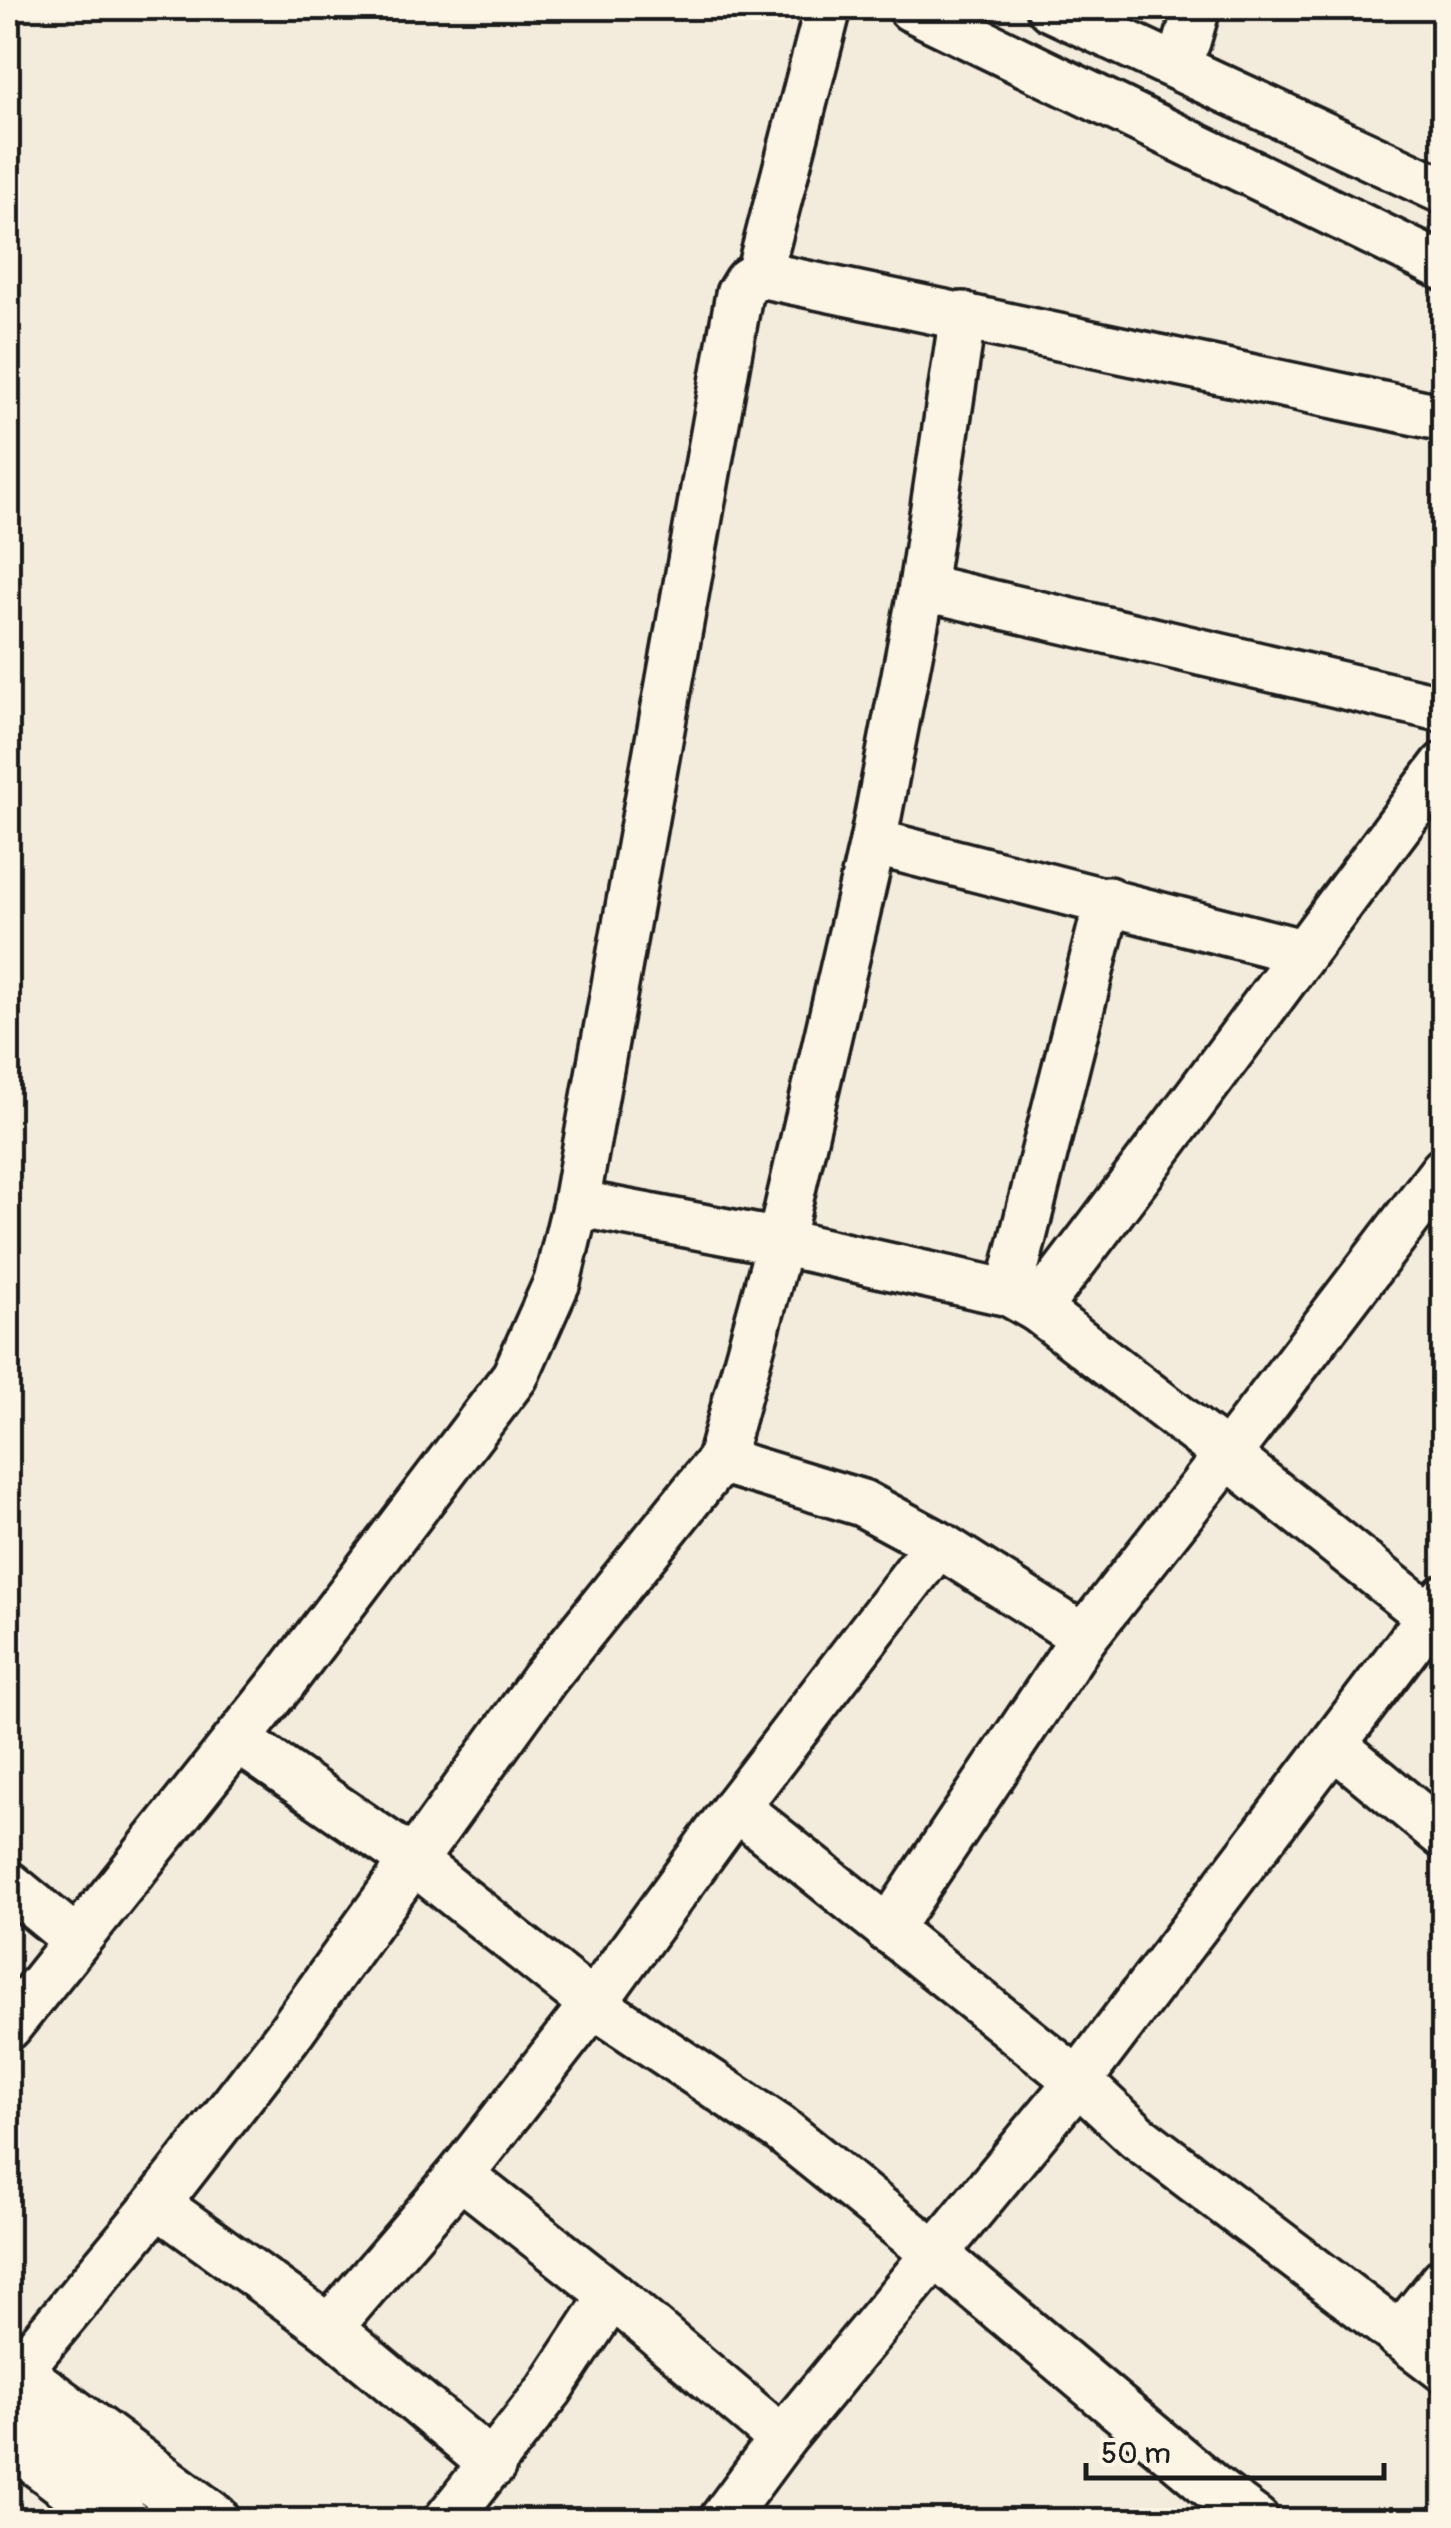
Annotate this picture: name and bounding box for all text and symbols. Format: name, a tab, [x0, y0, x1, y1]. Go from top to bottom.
scale bar	[1086, 2418, 1384, 2480]
text: 50 m	[1101, 2435, 1171, 2472]

